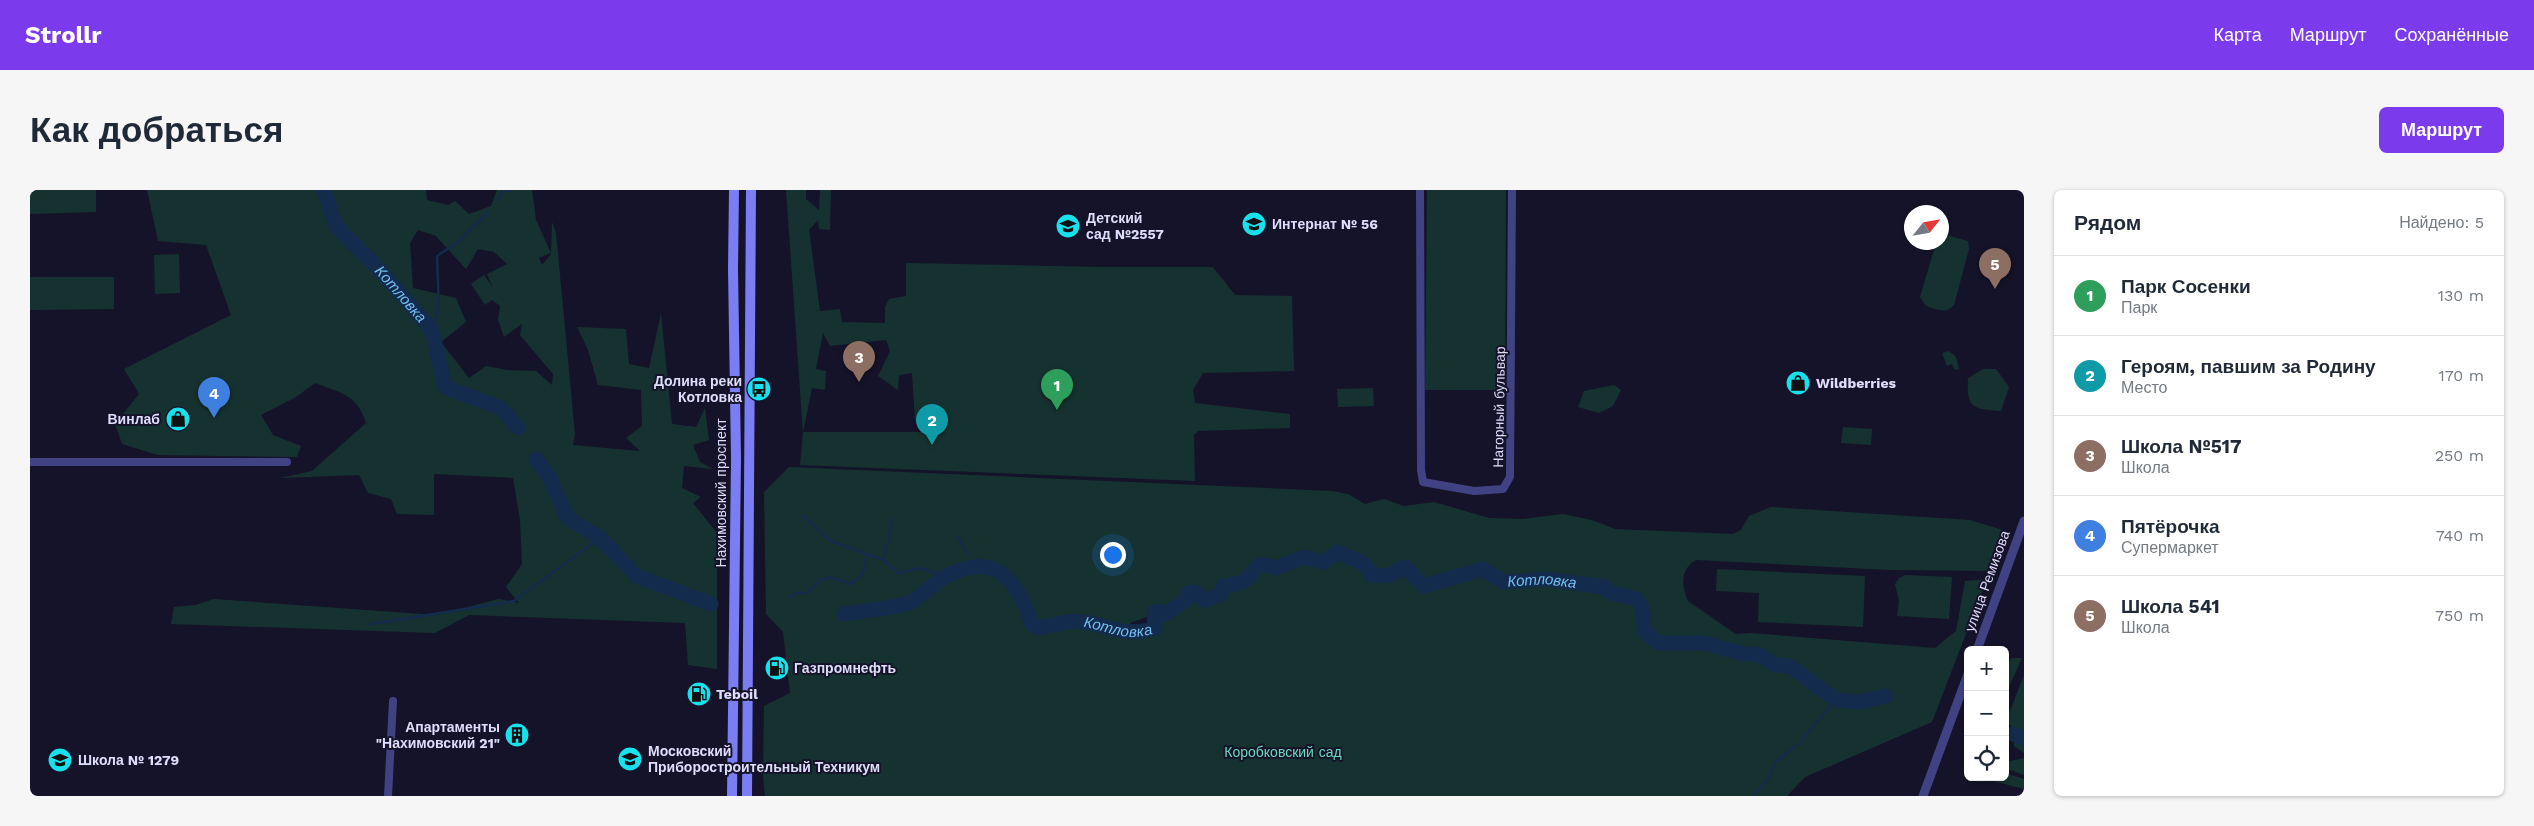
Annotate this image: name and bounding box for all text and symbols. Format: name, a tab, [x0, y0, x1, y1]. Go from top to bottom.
text: Strollr	[25, 21, 102, 49]
text: Карта	[2214, 24, 2262, 45]
text: Маршрут	[2290, 24, 2366, 45]
text: Сохранённые	[2394, 24, 2509, 45]
button: Маршрут	[2379, 107, 2504, 153]
text: Как добраться	[30, 109, 283, 151]
north arrow	[1904, 205, 1949, 250]
place label: Детский сад №2557	[1086, 210, 1164, 242]
text: Рядом	[2074, 210, 2141, 235]
school or university icon: Интернат № 56	[1241, 211, 1267, 237]
school or university icon: Детский сад №2557	[1055, 213, 1081, 239]
text: Найдено: 5	[2399, 213, 2484, 232]
place label: Интернат № 56	[1272, 216, 1378, 232]
pin: 5	[1979, 248, 2011, 289]
water label: Котловка	[371, 262, 430, 326]
text: Парк Сосенки	[2121, 275, 2251, 298]
text: 1	[2087, 286, 2093, 305]
text: 130 m	[2438, 286, 2484, 305]
text: Парк	[2121, 298, 2157, 317]
pin: 3	[843, 341, 875, 382]
street label: Нагорный бульвар	[1490, 346, 1508, 468]
text: Героям, павшим за Родину	[2121, 355, 2376, 378]
text: 2	[2085, 366, 2095, 385]
text: 170 m	[2438, 366, 2484, 385]
pin: 1	[1041, 369, 1073, 410]
shop icon: Wildberries	[1785, 370, 1811, 396]
place label: Долина реки Котловка	[654, 373, 742, 405]
place label: Wildberries	[1816, 375, 1896, 391]
bus stop icon: Долина реки Котловка	[746, 376, 772, 402]
pin: 4	[198, 377, 230, 418]
text: Место	[2121, 378, 2167, 397]
pin: 2	[916, 404, 948, 445]
shop icon: Винлаб	[165, 406, 191, 432]
place label: Винлаб	[108, 411, 160, 427]
street label: Нахимовский проспект	[713, 418, 729, 568]
text: Школа №517	[2121, 435, 2242, 458]
text: 3	[2085, 446, 2095, 465]
text: 250 m	[2435, 446, 2484, 465]
text: Школа	[2121, 458, 2170, 477]
text: Пятёрочка	[2121, 515, 2219, 538]
text: 4	[2085, 526, 2095, 545]
text: 740 m	[2436, 526, 2484, 545]
street label: улица Ремизова	[1961, 528, 2013, 634]
text: Супермаркет	[2121, 538, 2219, 557]
your location	[1100, 542, 1126, 568]
water label: Котловка	[1507, 570, 1578, 592]
text: Школа 541	[2121, 595, 2220, 618]
text: 5	[2085, 606, 2095, 625]
text: 750 m	[2435, 606, 2484, 625]
water label: Котловка	[1083, 613, 1154, 641]
text: Школа	[2121, 618, 2170, 637]
map controls	[1964, 646, 2009, 781]
button: +	[1964, 646, 2009, 691]
fuel station icon: Газпромнефть	[764, 655, 790, 681]
place label: Газпромнефть	[794, 660, 897, 676]
fuel station icon: Teboil	[686, 681, 712, 707]
place label: Teboil	[716, 686, 758, 702]
button: −	[1964, 691, 2009, 736]
place label: Апартаменты "Нахимовский 21"	[376, 719, 500, 751]
building icon: Апартаменты "Нахимовский 21"	[504, 722, 530, 748]
button: locate	[1964, 736, 2009, 781]
place label: Московский Приборостроительный Техникум	[648, 743, 880, 775]
park label: Коробковский сад	[1224, 744, 1342, 760]
school or university icon: Московский Приборостроительный Техникум	[617, 746, 643, 772]
school or university icon: Школа № 1279	[47, 747, 73, 773]
place label: Школа № 1279	[78, 752, 179, 768]

